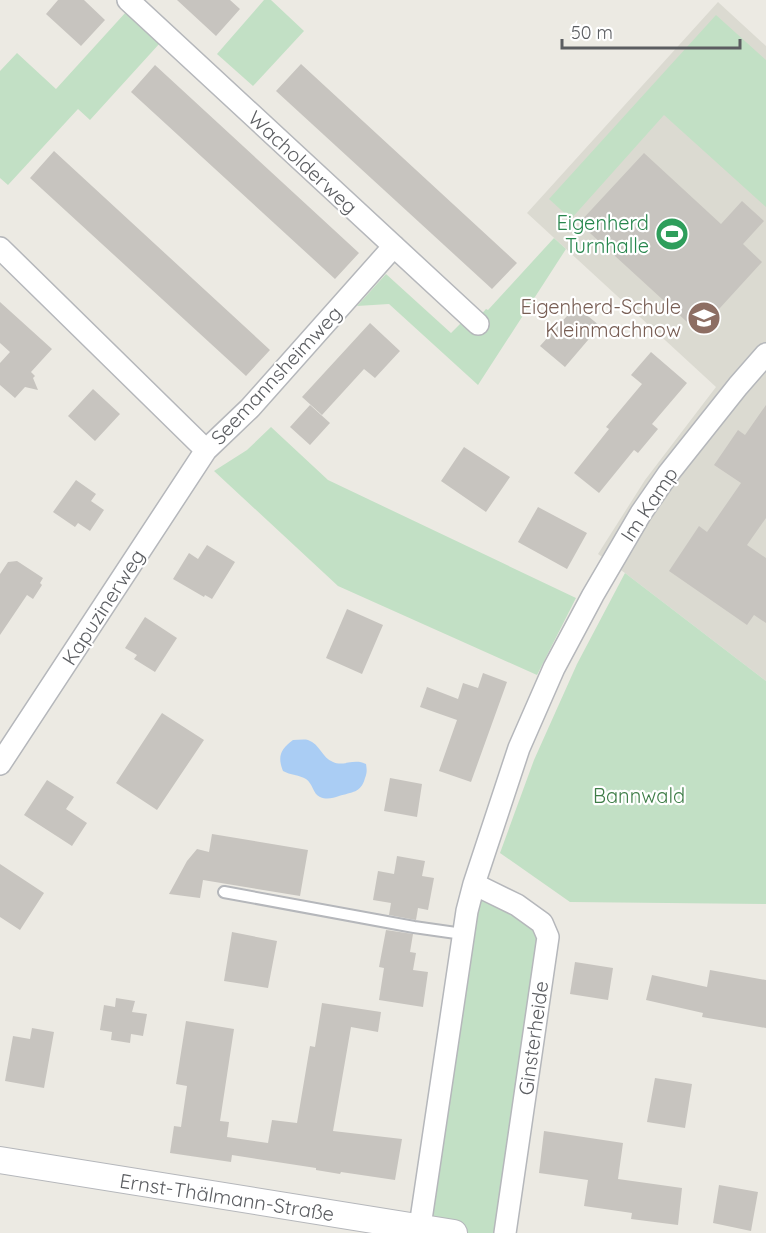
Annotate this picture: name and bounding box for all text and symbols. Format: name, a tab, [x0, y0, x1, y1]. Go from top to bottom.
scale bar	[562, 12, 740, 50]
text: 50 m	[571, 21, 613, 44]
street label: Wacholderweg	[243, 105, 363, 219]
place label: Eigenherd Turnhalle	[556, 210, 649, 258]
sports icon: Eigenherd Turnhalle	[654, 216, 690, 252]
place label: Eigenherd-Schule Kleinmachnow	[521, 294, 681, 342]
street label: Seemannsheimweg	[205, 300, 347, 450]
school or university icon: Eigenherd-Schule Kleinmachnow	[686, 300, 722, 336]
street label: Im Kamp	[615, 462, 683, 546]
street label: Kapuzinerweg	[56, 544, 150, 670]
park label: Bannwald	[593, 783, 685, 808]
street label: Ginsterheide	[513, 979, 553, 1097]
street label: Ernst-Thälmann-Straße	[118, 1168, 336, 1226]

